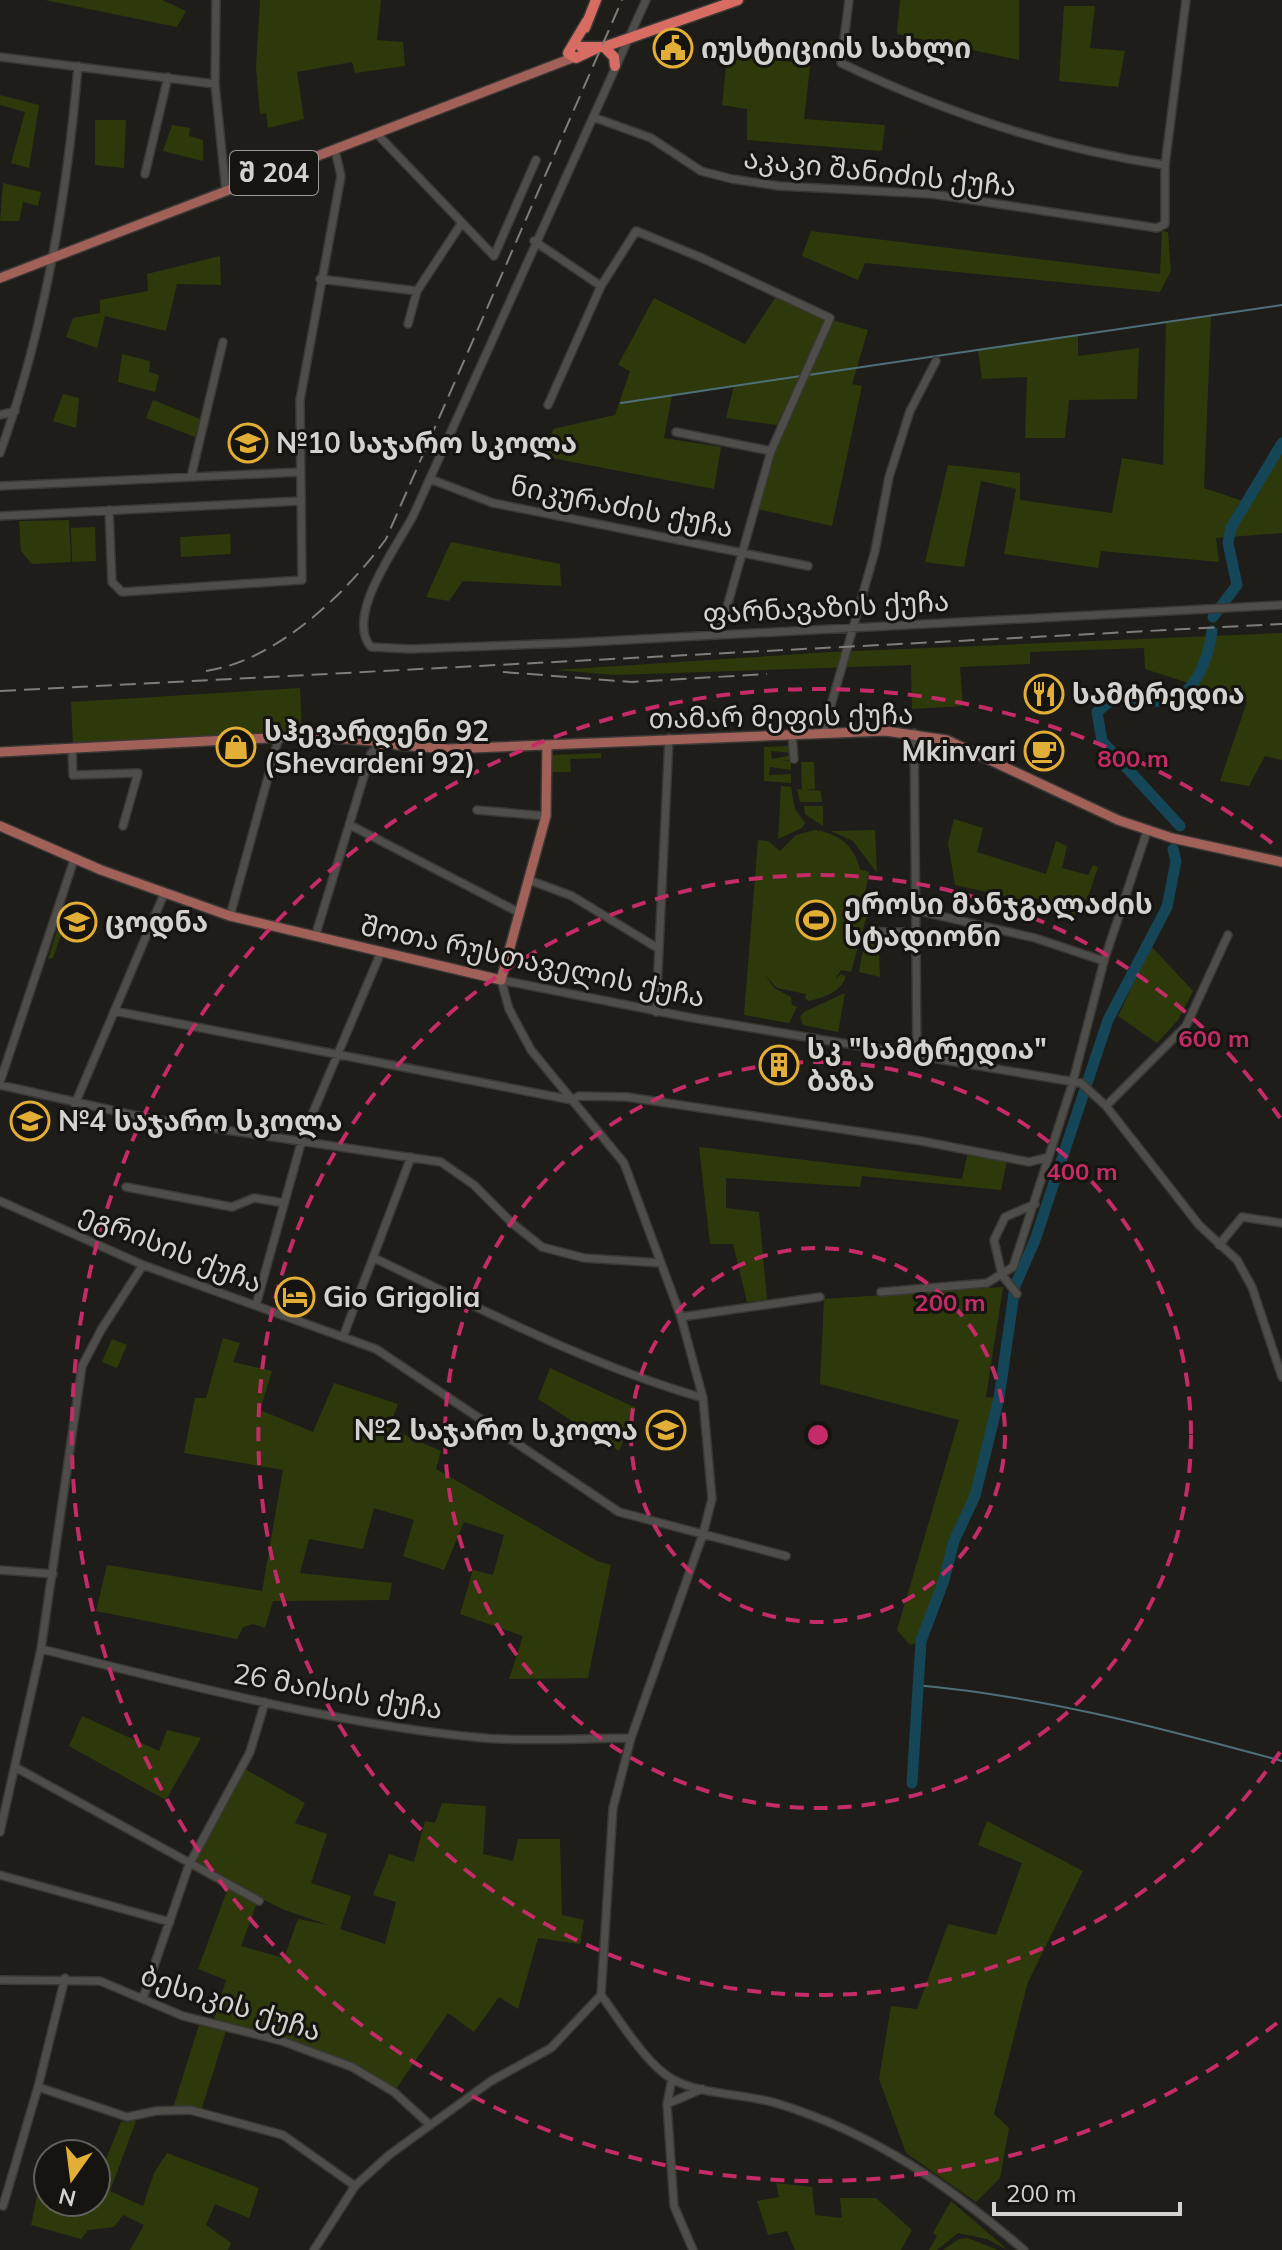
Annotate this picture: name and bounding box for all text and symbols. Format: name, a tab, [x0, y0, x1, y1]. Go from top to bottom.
public building icon: იუსტიციის სახლი	[652, 27, 694, 69]
place label: იუსტიციის სახლი	[701, 30, 971, 66]
street label: აკაკი შანიძის ქუჩა	[742, 140, 1018, 203]
road number: შ 204	[230, 151, 318, 195]
school or university icon: №10 საჯარო სკოლა	[227, 422, 269, 464]
place label: №10 საჯარო სკოლა	[276, 425, 577, 461]
street label: ნიკურაძის ქუჩა	[508, 467, 736, 544]
street label: ფარნავაზის ქუჩა	[702, 583, 950, 630]
restaurant icon: სამტრედია	[1023, 673, 1065, 715]
place label: სამტრედია	[1072, 676, 1245, 712]
street label: თამარ მეფის ქუჩა	[648, 696, 914, 735]
place label: სჰევარდენი 92 (Shevardeni 92)	[264, 713, 489, 780]
shop icon: სჰევარდენი 92 (Shevardeni 92)	[215, 726, 257, 768]
cafe icon: Mkinvari	[1023, 730, 1065, 772]
place label: Mkinvari	[902, 733, 1016, 768]
text: 800 m	[1097, 743, 1169, 773]
place label: ეროსი მანჯგალაძის სტადიონი	[844, 886, 1153, 954]
sports icon: ეროსი მანჯგალაძის სტადიონი	[795, 899, 837, 941]
school or university icon: ცოდნა	[56, 901, 98, 943]
place label: ცოდნა	[105, 904, 208, 940]
street label: შოთა რუსთაველის ქუჩა	[358, 907, 708, 1014]
text: 600 m	[1178, 1023, 1250, 1053]
place label: სკ "სამტრედია" ბაზა	[807, 1031, 1047, 1098]
building icon: სკ "სამტრედია" ბაზა	[758, 1044, 800, 1086]
school or university icon: №4 საჯარო სკოლა	[9, 1100, 51, 1142]
place label: №4 საჯარო სკოლა	[58, 1103, 342, 1139]
text: 400 m	[1046, 1156, 1118, 1186]
street label: ეგრისის ქუჩა	[75, 1195, 268, 1300]
hotel icon: Gio Grigolia	[274, 1276, 316, 1318]
place label: Gio Grigolia	[323, 1279, 480, 1314]
text: 200 m	[914, 1287, 986, 1317]
school or university icon: №2 საჯარო სკოლა	[645, 1409, 687, 1451]
place label: №2 საჯარო სკოლა	[354, 1412, 638, 1448]
centre of rings	[804, 1421, 832, 1449]
street label: 26 მაისის ქუჩა	[231, 1655, 445, 1726]
street label: ბესიკის ქუჩა	[137, 1957, 326, 2048]
north arrow	[32, 2138, 112, 2218]
scale bar	[994, 2166, 1180, 2216]
text: 200 m	[1006, 2178, 1077, 2208]
text: N	[56, 2182, 79, 2213]

